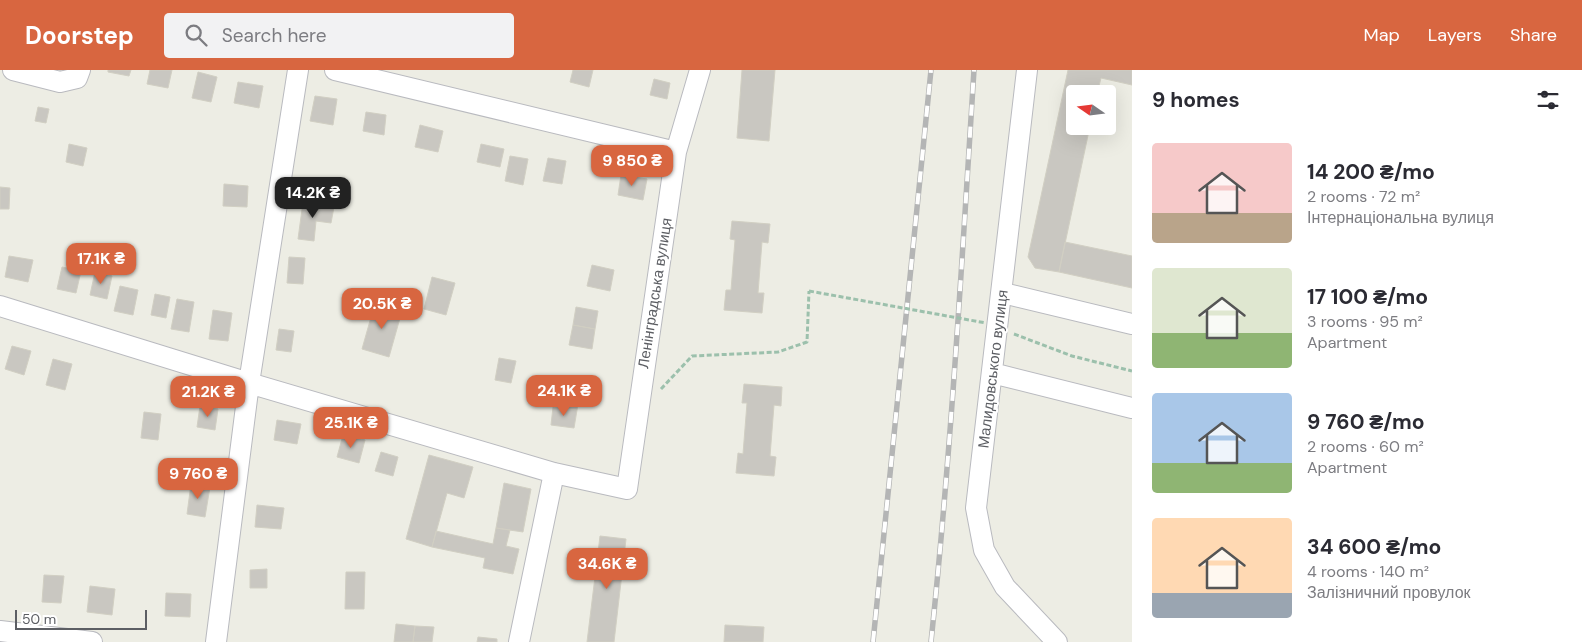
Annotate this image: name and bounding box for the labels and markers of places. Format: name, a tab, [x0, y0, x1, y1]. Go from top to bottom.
pin: 9 850 ₴	[586, 144, 678, 187]
pin: 14.2K ₴	[267, 176, 359, 219]
pin: 17.1K ₴	[55, 242, 147, 285]
pin: 20.5K ₴	[336, 288, 428, 330]
pin: 24.1K ₴	[518, 374, 610, 417]
pin: 21.2K ₴	[162, 376, 254, 418]
pin: 25.1K ₴	[305, 406, 397, 449]
pin: 9 760 ₴	[152, 458, 244, 500]
pin: 34.6K ₴	[561, 548, 653, 590]

